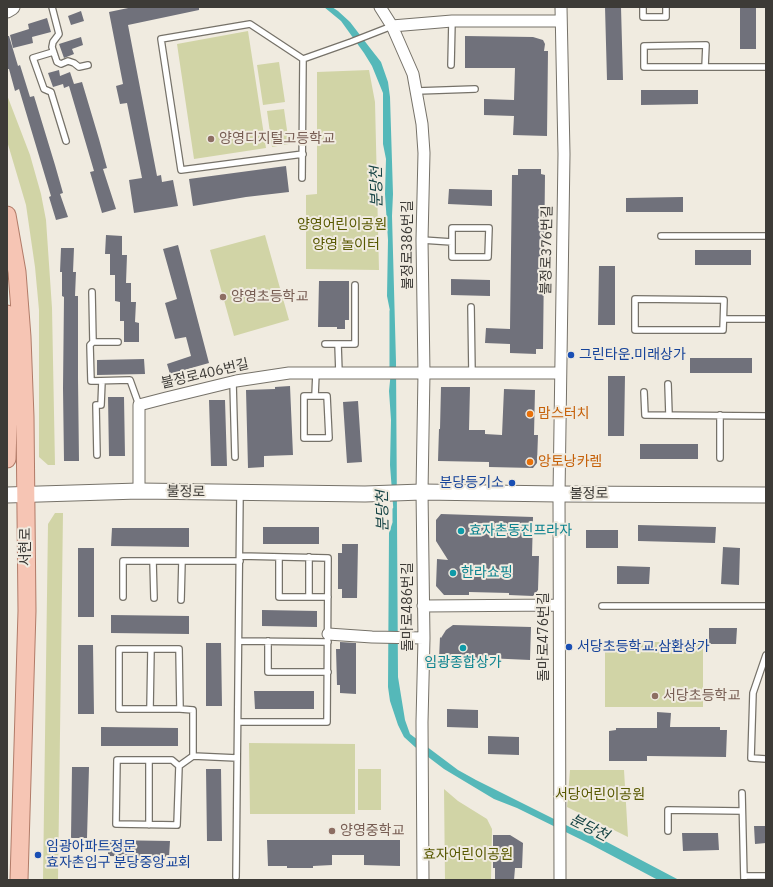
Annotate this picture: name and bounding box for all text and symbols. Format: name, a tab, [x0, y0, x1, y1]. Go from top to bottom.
place label: 양영디지털고등학교	[219, 131, 335, 147]
marker: 양영디지털고등학교	[206, 134, 216, 144]
water label: 분당천	[368, 166, 386, 208]
street label: 불정로386번길	[400, 200, 416, 290]
street label: 불정로376번길	[538, 205, 556, 295]
park label: 양영어린이공원	[297, 217, 387, 233]
park label: 양영 놀이터	[312, 237, 380, 253]
place label: 양영초등학교	[231, 289, 308, 305]
marker: 양영초등학교	[218, 292, 228, 302]
place label: 그린타운.미래상가	[579, 347, 686, 363]
marker: 그린타운.미래상가	[566, 350, 576, 360]
street label: 불정로406번길	[159, 356, 251, 392]
place label: 맘스터치	[538, 406, 590, 422]
marker: 맘스터치	[525, 409, 535, 419]
place label: 앙토낭카렘	[538, 454, 602, 470]
marker: 앙토낭카렘	[525, 457, 535, 467]
place label: 분당등기소	[440, 475, 504, 491]
marker: 분당등기소	[507, 478, 517, 488]
street label: 불정로	[167, 483, 205, 501]
street label: 불정로	[570, 486, 608, 502]
water label: 분당천	[374, 490, 392, 532]
place label: 효자촌동진프라자	[469, 523, 572, 539]
marker: 효자촌동진프라자	[456, 526, 466, 536]
street label: 서현로	[18, 528, 34, 566]
street label: 돌마로486번길	[400, 562, 416, 652]
place label: 한라쇼핑	[461, 565, 513, 581]
marker: 한라쇼핑	[448, 568, 458, 578]
street label: 돌마로476번길	[536, 592, 552, 682]
place label: 서당초등학교.삼환상가	[577, 639, 710, 655]
marker: 서당초등학교.삼환상가	[564, 642, 574, 652]
marker: 임광종합상가	[458, 643, 468, 653]
place label: 임광종합상가	[424, 655, 502, 671]
place label: 서당초등학교	[663, 688, 740, 704]
marker: 서당초등학교	[650, 691, 660, 701]
park label: 서당어린이공원	[555, 787, 645, 803]
water label: 분당천	[566, 811, 612, 845]
place label: 양영중학교	[340, 823, 404, 839]
marker: 양영중학교	[327, 826, 337, 836]
place label: 임광아파트정문 효자촌입구 분당중앙교회	[46, 839, 191, 872]
park label: 효자어린이공원	[423, 847, 513, 863]
marker: 임광아파트정문 효자촌입구 분당중앙교회	[33, 850, 43, 860]

